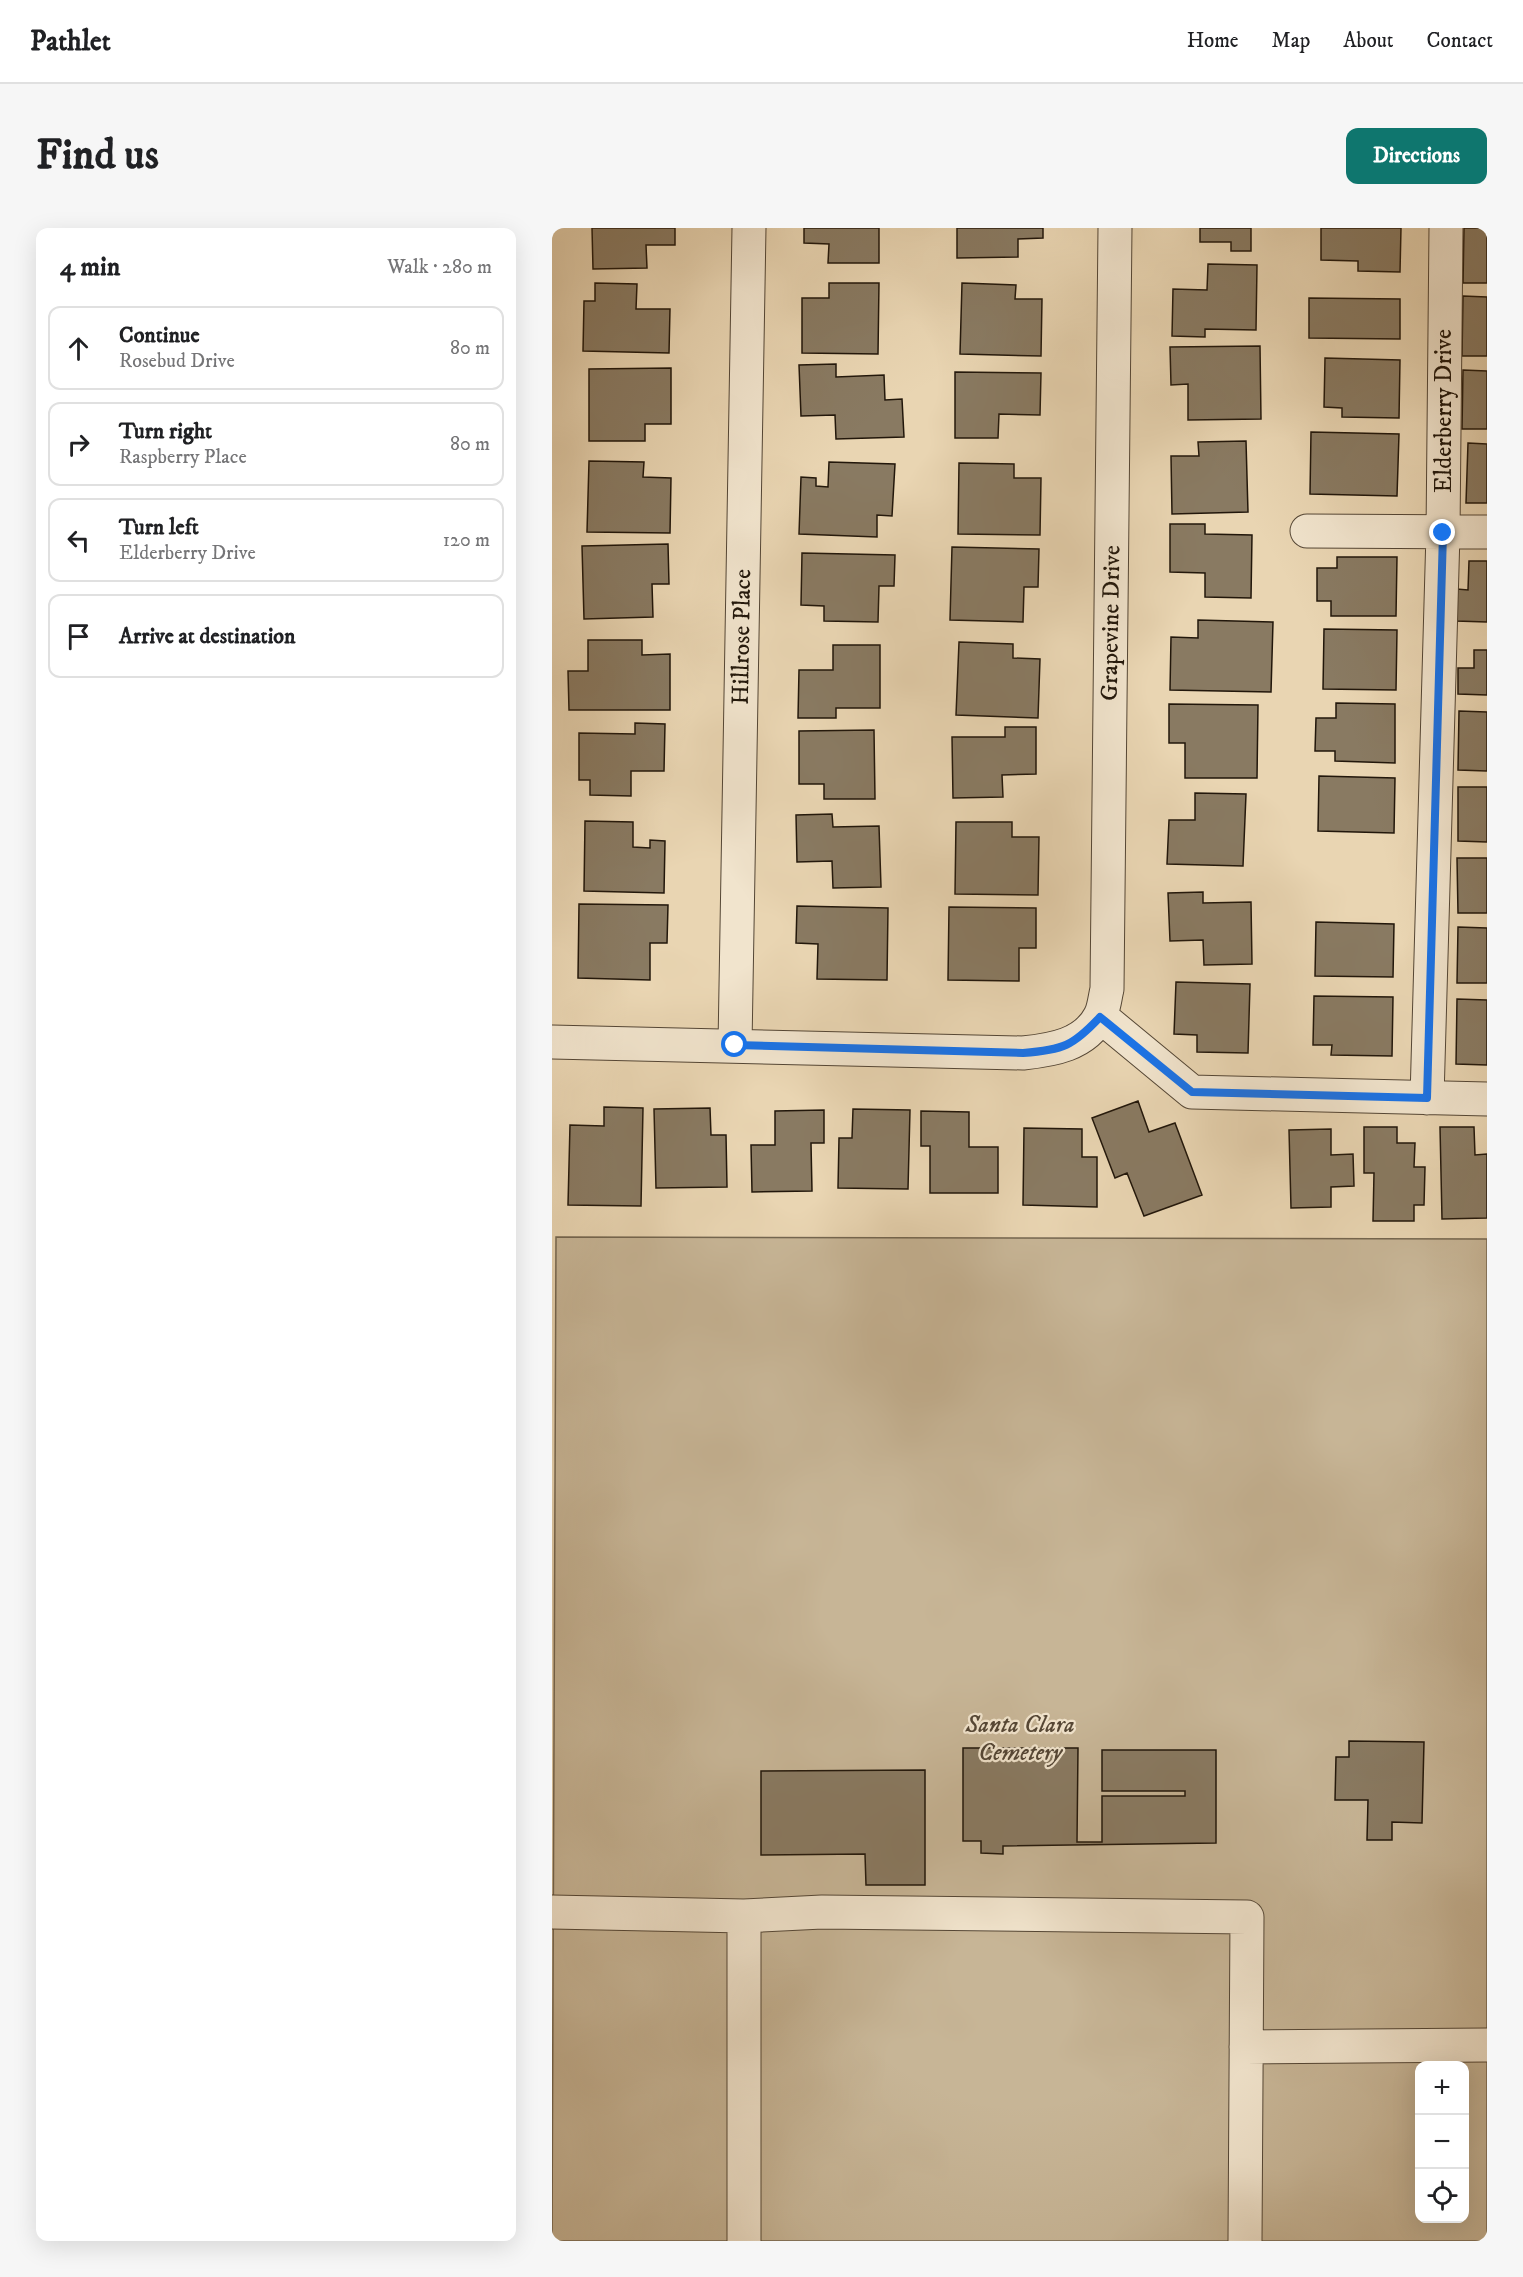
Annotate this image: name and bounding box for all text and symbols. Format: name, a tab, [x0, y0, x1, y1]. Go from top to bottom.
text: Pathlet	[30, 24, 111, 59]
text: Home	[1187, 28, 1239, 54]
text: Map	[1272, 28, 1310, 54]
text: About	[1343, 28, 1394, 54]
text: Contact	[1427, 28, 1493, 54]
button: Directions	[1346, 128, 1487, 184]
text: Find us	[36, 130, 159, 182]
text: 4 min	[60, 251, 120, 284]
text: Walk · 280 m	[387, 255, 492, 280]
text: Continue	[119, 322, 200, 349]
street label: Elderberry Drive	[1429, 329, 1459, 493]
icon: ahead	[62, 332, 95, 365]
text: 80 m	[450, 336, 490, 361]
text: Rosebud Drive	[119, 349, 235, 374]
text: Turn right	[119, 418, 212, 445]
icon: right	[62, 428, 95, 461]
text: 80 m	[450, 432, 490, 457]
text: Raspberry Place	[119, 445, 247, 470]
text: Turn left	[119, 514, 199, 541]
route end	[1429, 519, 1455, 545]
icon: left	[62, 524, 95, 557]
text: 120 m	[443, 528, 490, 553]
text: Elderberry Drive	[119, 541, 256, 566]
street label: Grapevine Drive	[1095, 545, 1127, 701]
street label: Hillrose Place	[726, 569, 758, 705]
icon: arrive	[62, 620, 95, 653]
text: Arrive at destination	[119, 623, 296, 650]
route start	[721, 1031, 747, 1057]
park label: Santa Clara Cemetery	[964, 1710, 1075, 1768]
map controls	[1415, 2061, 1469, 2223]
button: +	[1415, 2061, 1469, 2115]
button: −	[1415, 2115, 1469, 2169]
button: locate	[1415, 2169, 1469, 2223]

